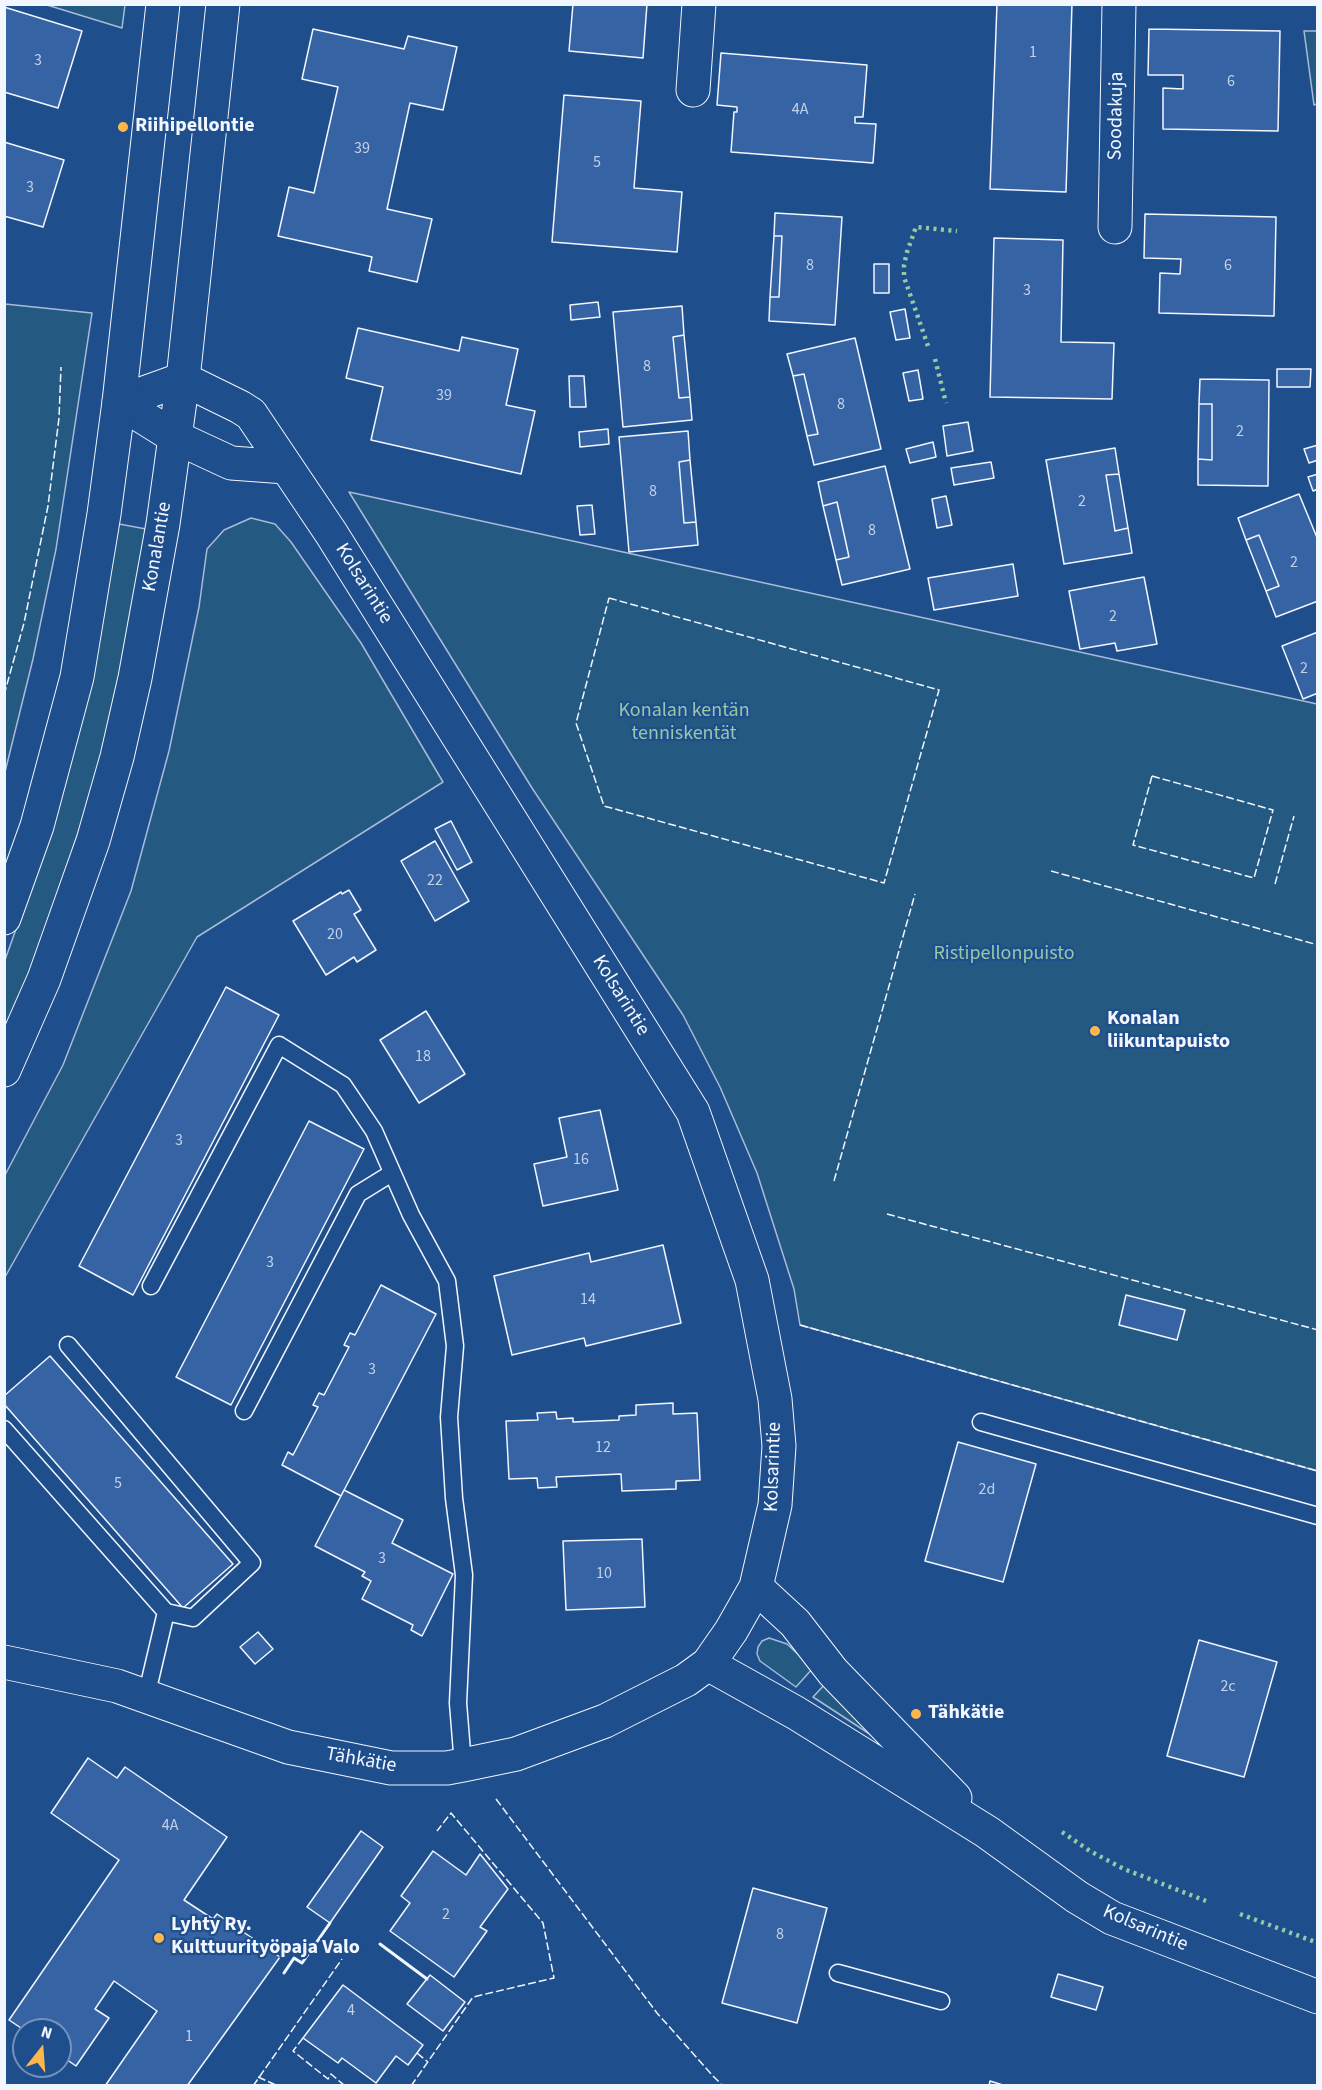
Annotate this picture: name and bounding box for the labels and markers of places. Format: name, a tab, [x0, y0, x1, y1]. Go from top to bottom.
place label: Riihipellontie	[135, 115, 255, 139]
marker: Riihipellontie	[116, 120, 130, 134]
place label: Konalan liikuntapuisto	[1107, 1008, 1230, 1055]
marker: Konalan liikuntapuisto	[1088, 1024, 1102, 1038]
place label: Tähkätie	[928, 1702, 1004, 1726]
marker: Tähkätie	[909, 1707, 923, 1721]
place label: Lyhty Ry. Kulttuurityöpaja Valo	[171, 1914, 360, 1961]
marker: Lyhty Ry. Kulttuurityöpaja Valo	[152, 1931, 166, 1945]

